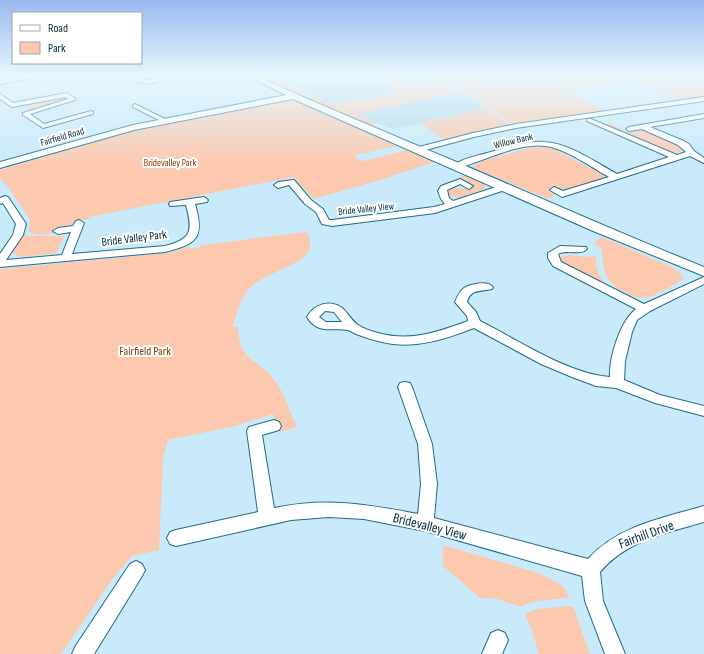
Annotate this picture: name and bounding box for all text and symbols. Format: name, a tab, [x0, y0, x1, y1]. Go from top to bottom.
legend	[12, 12, 142, 64]
text: Road	[48, 21, 68, 36]
text: Park	[48, 41, 66, 56]
street label: Fairfield Road	[39, 125, 86, 149]
street label: Willow Bank	[492, 131, 534, 151]
park label: Bridevalley Park	[144, 157, 196, 169]
street label: Bride Valley View	[338, 200, 395, 218]
street label: Bride Valley Park	[101, 227, 168, 250]
park label: Fairfield Park	[119, 344, 171, 359]
street label: Bridevalley View	[391, 509, 469, 544]
street label: Fairhill Drive	[616, 517, 676, 552]

